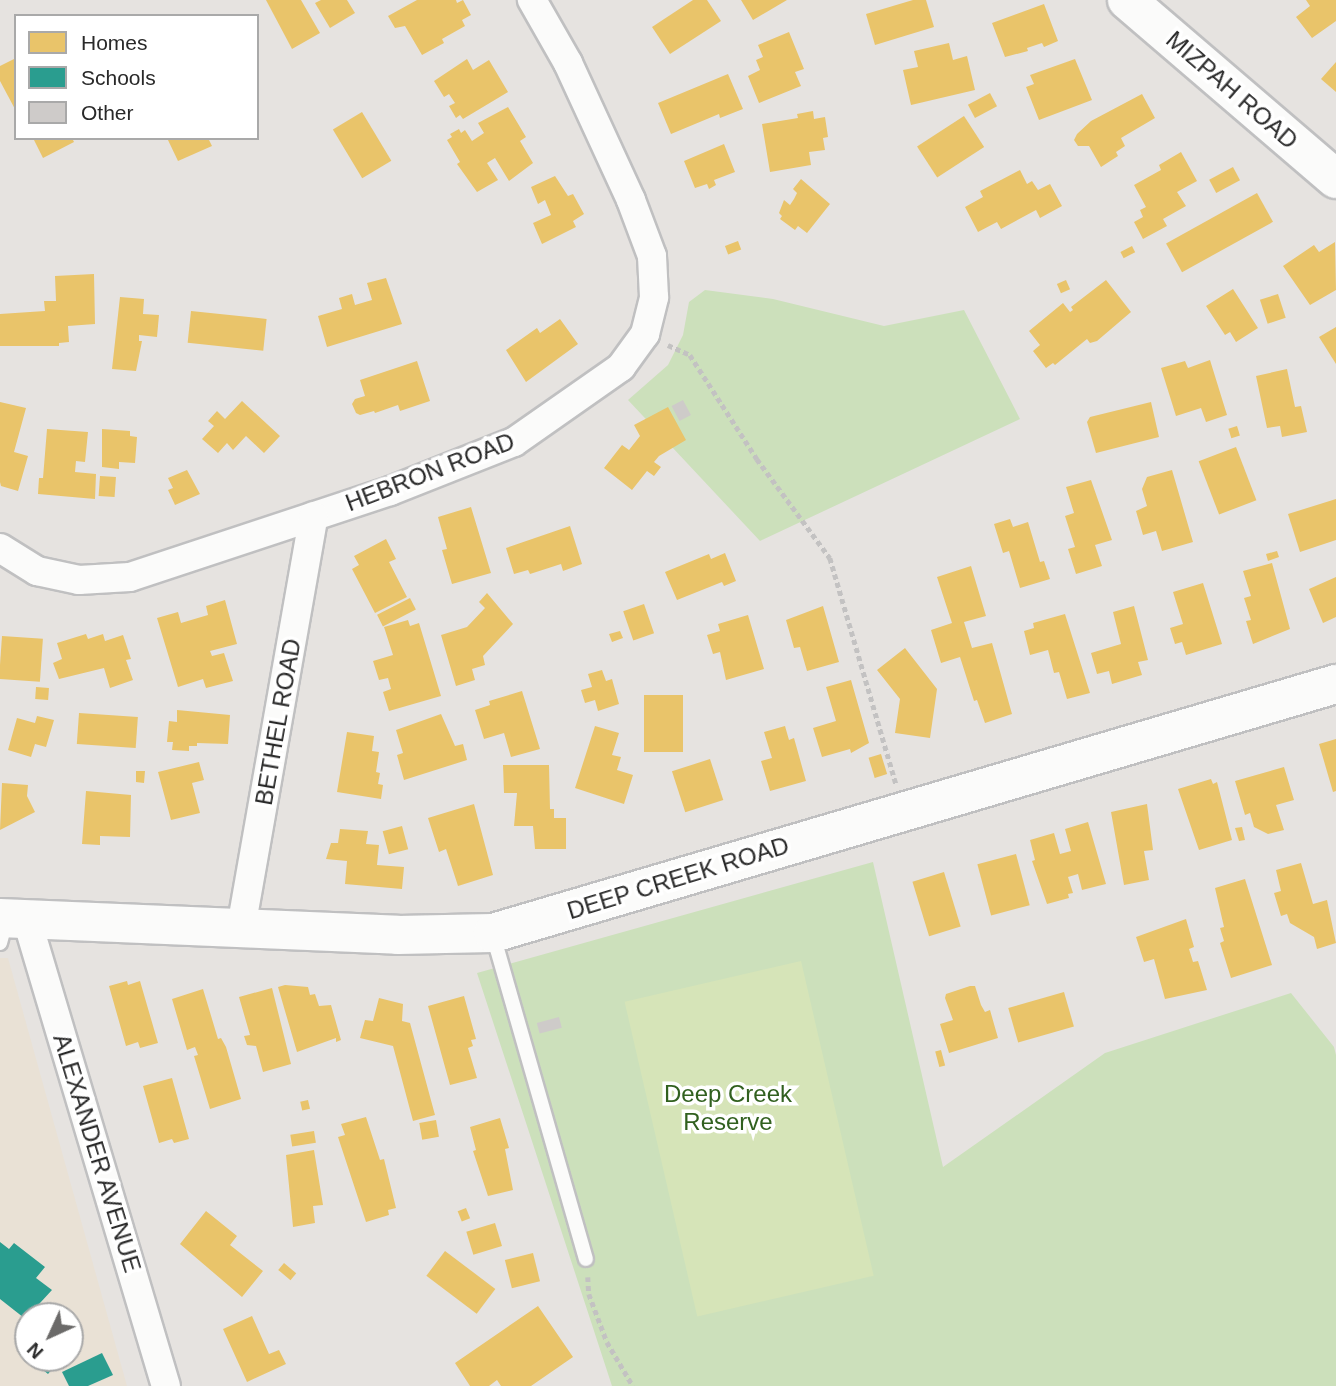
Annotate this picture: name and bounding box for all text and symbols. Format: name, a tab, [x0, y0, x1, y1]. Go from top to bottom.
legend	[14, 14, 259, 140]
street label: MIZPAH ROAD	[1160, 25, 1304, 155]
text: Homes	[81, 31, 148, 54]
text: Schools	[81, 66, 156, 89]
text: Other	[81, 101, 134, 124]
street label: HEBRON ROAD	[341, 427, 519, 517]
street label: BETHEL ROAD	[249, 636, 307, 808]
street label: DEEP CREEK ROAD	[563, 831, 793, 925]
street label: ALEXANDER AVENUE	[47, 1030, 147, 1276]
park label: Deep Creek Reserve	[664, 1080, 792, 1136]
north arrow	[14, 1302, 84, 1372]
text: N	[23, 1339, 47, 1363]

